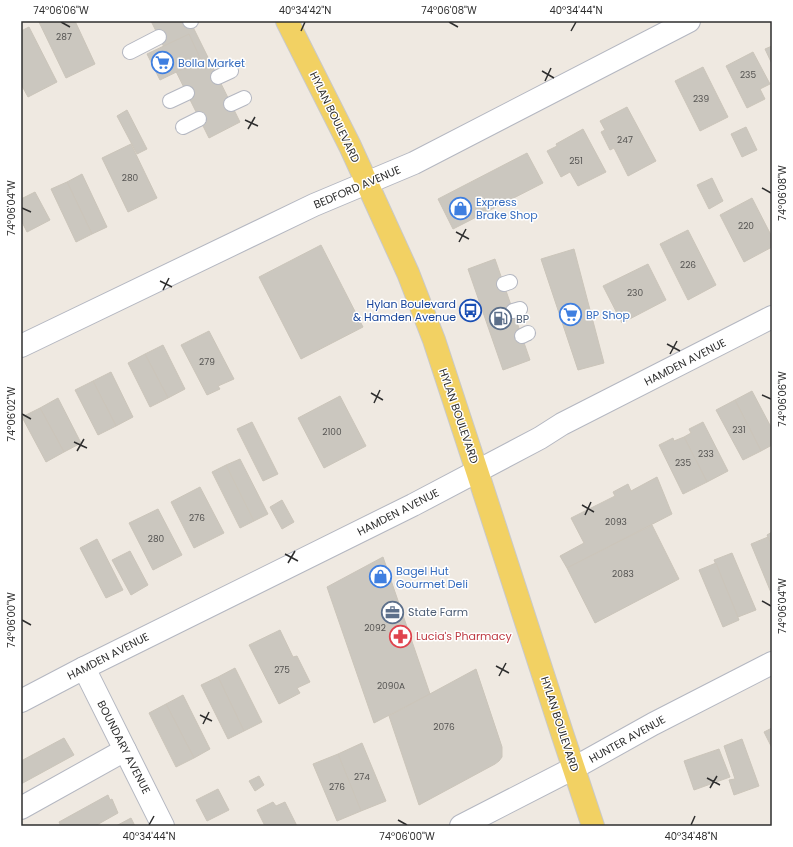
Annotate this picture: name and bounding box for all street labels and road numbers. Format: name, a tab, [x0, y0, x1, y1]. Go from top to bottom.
street label: HYLAN BOULEVARD	[306, 69, 364, 165]
street label: BEDFORD AVENUE	[311, 161, 403, 213]
street label: HAMDEN AVENUE	[641, 334, 729, 390]
street label: HYLAN BOULEVARD	[435, 366, 483, 466]
street label: HAMDEN AVENUE	[354, 484, 442, 540]
street label: HAMDEN AVENUE	[64, 628, 152, 684]
street label: HYLAN BOULEVARD	[537, 674, 583, 774]
street label: BOUNDARY AVENUE	[93, 697, 155, 797]
street label: HUNTER AVENUE	[586, 711, 668, 767]

